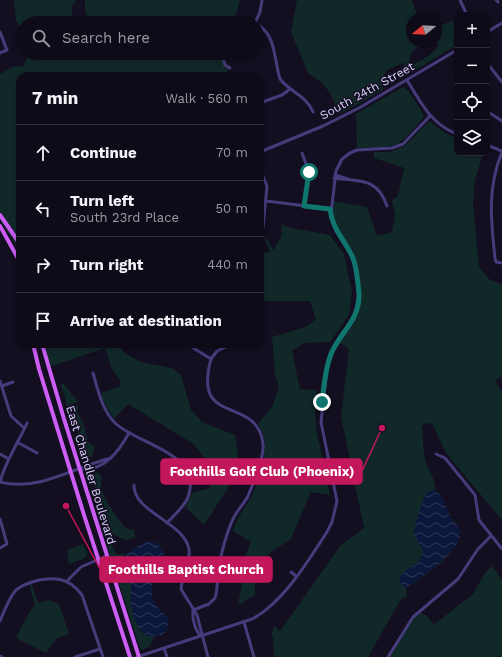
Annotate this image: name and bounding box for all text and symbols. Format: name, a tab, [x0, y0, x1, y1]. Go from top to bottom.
north arrow	[406, 12, 442, 48]
map controls	[454, 12, 490, 156]
button: +	[454, 12, 490, 48]
search box	[16, 16, 264, 60]
icon: search	[30, 27, 52, 49]
text: Search here	[62, 29, 150, 47]
button: −	[454, 48, 490, 84]
street label: South 24th Street	[317, 59, 417, 123]
button: locate	[454, 84, 490, 120]
text: 7 min	[32, 88, 78, 108]
text: Walk · 560 m	[165, 91, 248, 106]
button: layers	[454, 120, 490, 156]
icon: ahead	[32, 142, 54, 164]
text: Continue	[70, 144, 137, 162]
text: 70 m	[216, 145, 248, 160]
route start	[300, 163, 318, 181]
text: Turn left	[70, 192, 134, 210]
icon: left	[32, 198, 54, 220]
text: 50 m	[216, 201, 248, 216]
text: South 23rd Place	[70, 210, 179, 225]
icon: right	[32, 254, 54, 276]
text: Turn right	[70, 256, 143, 274]
text: 440 m	[207, 257, 248, 272]
icon: arrive	[32, 310, 54, 332]
text: Arrive at destination	[70, 312, 222, 330]
route end	[313, 393, 331, 411]
street label: East Chandler Boulevard	[63, 404, 119, 546]
callout: Foothills Golf Club (Phoenix)	[161, 459, 362, 484]
text: Foothills Golf Club (Phoenix)	[170, 464, 354, 479]
callout: Foothills Baptist Church	[100, 557, 272, 582]
text: Foothills Baptist Church	[108, 562, 264, 577]

